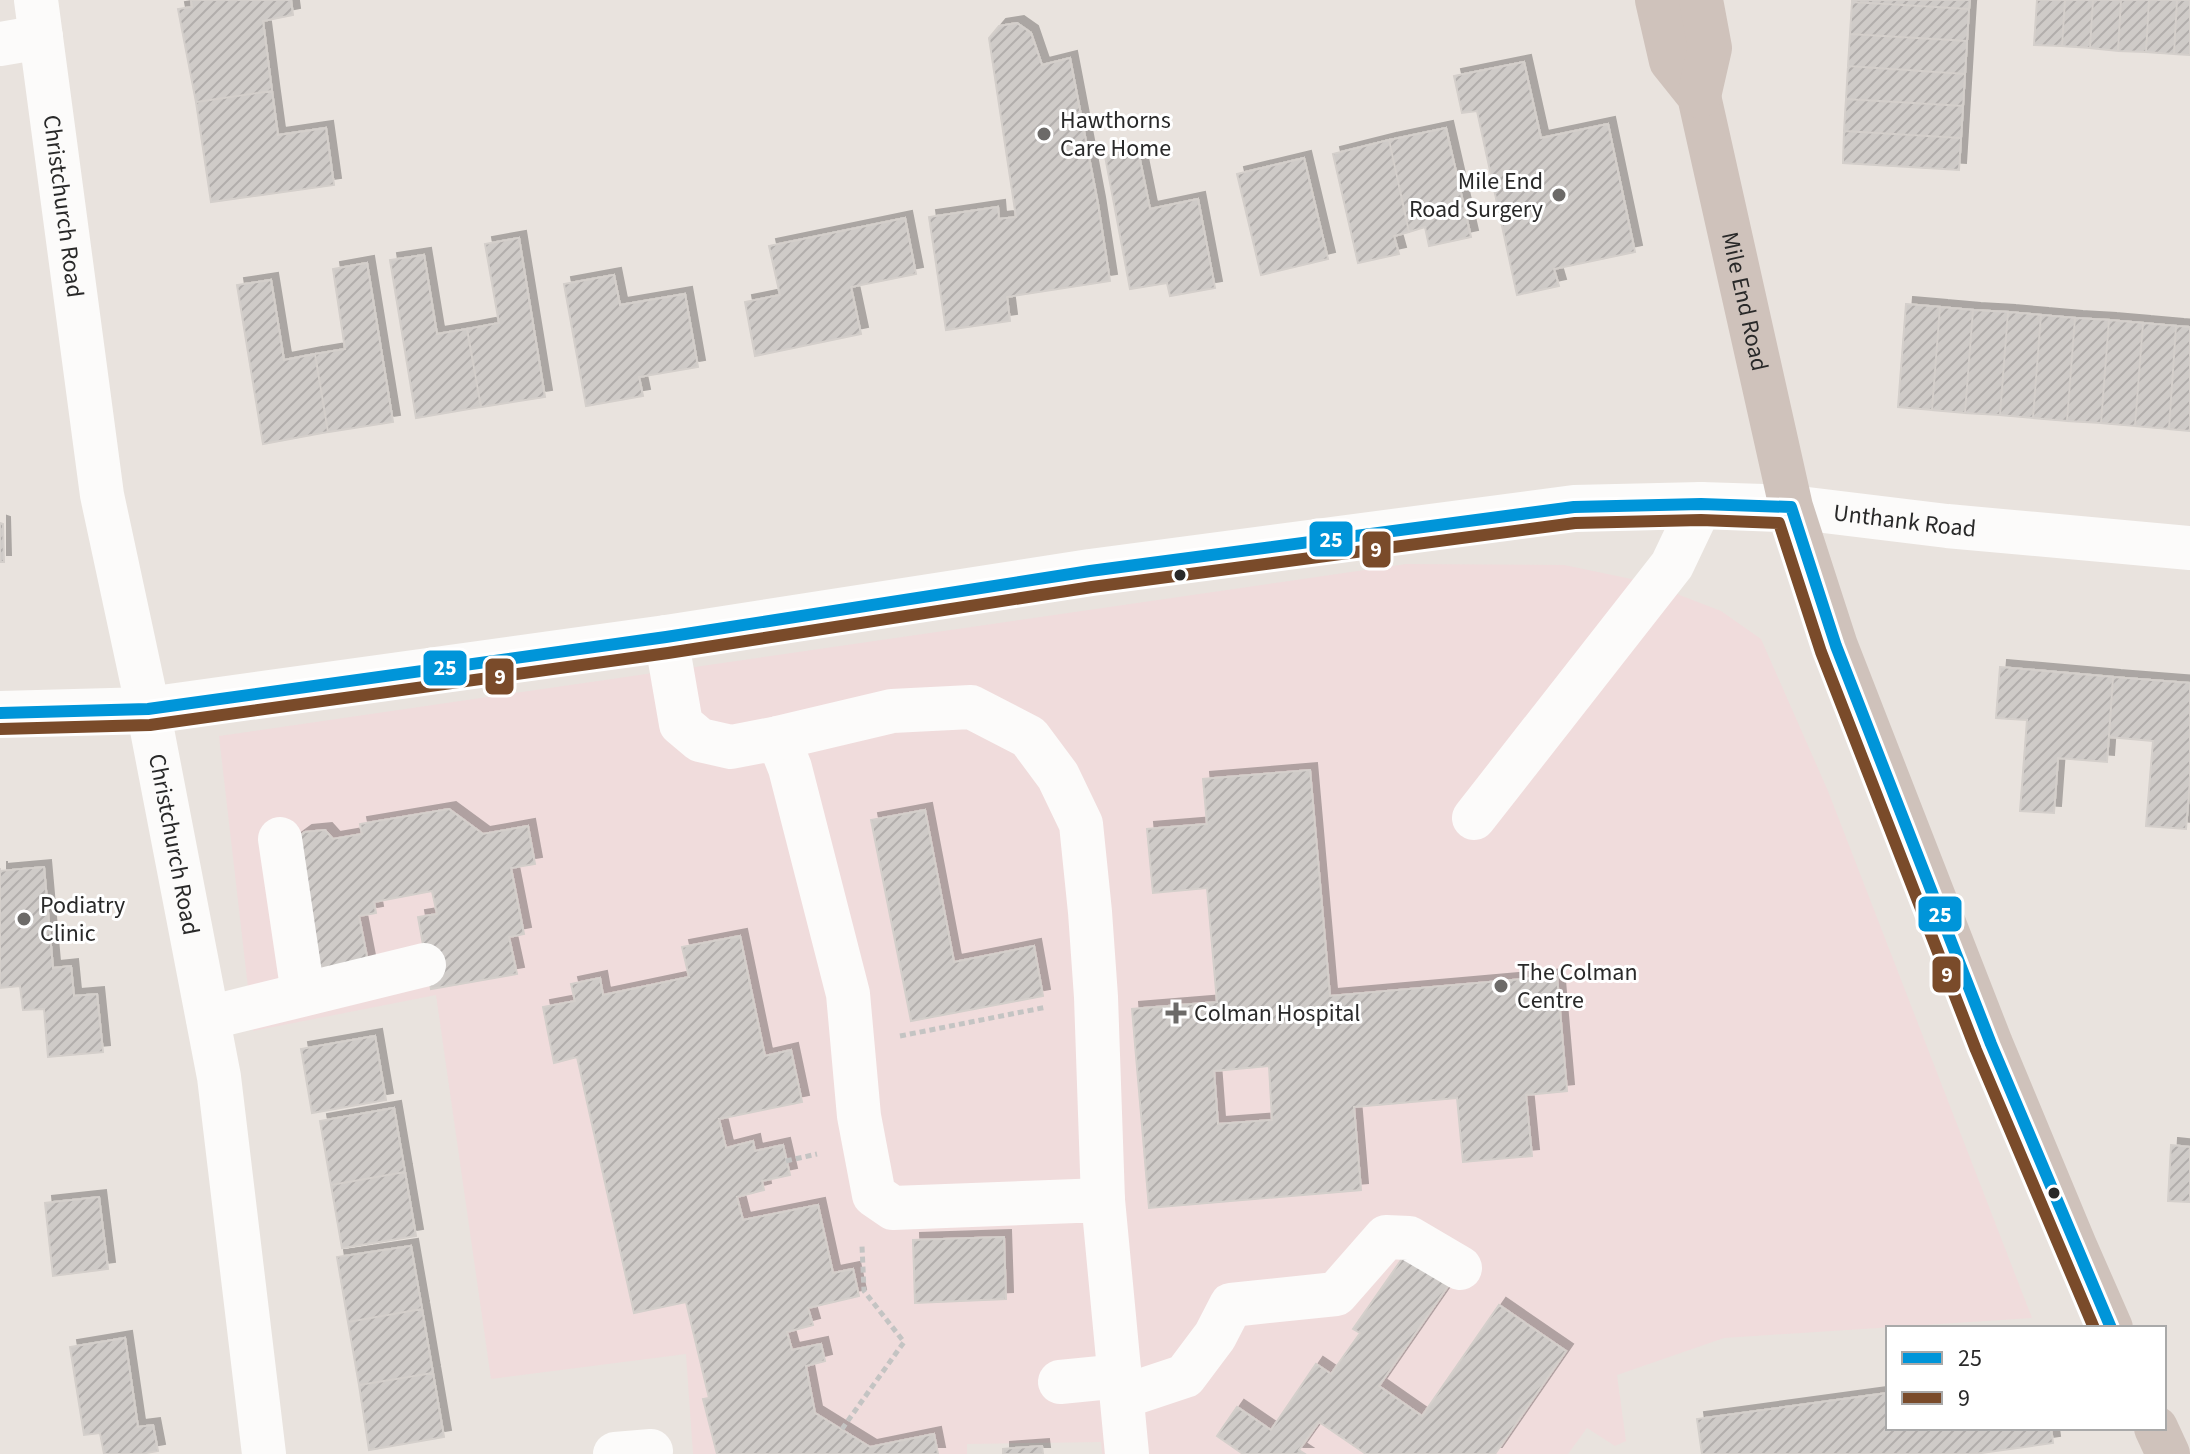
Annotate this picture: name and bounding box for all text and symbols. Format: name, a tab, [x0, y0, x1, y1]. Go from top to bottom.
place label: Hawthorns Care Home	[1060, 103, 1171, 166]
street label: Christchurch Road	[34, 113, 93, 300]
marker: Hawthorns Care Home	[1035, 125, 1053, 143]
place label: Mile End Road Surgery	[1409, 164, 1543, 227]
marker: Mile End Road Surgery	[1550, 186, 1568, 204]
street label: Mile End Road	[1712, 229, 1778, 374]
street label: Unthank Road	[1831, 495, 1978, 546]
line badge: 25	[1308, 520, 1354, 558]
text: 25	[1319, 524, 1343, 556]
line badge: 9	[1361, 530, 1392, 569]
text: 9	[1370, 534, 1382, 566]
unlabelled marker	[1172, 567, 1188, 583]
line badge: 25	[422, 649, 468, 687]
text: 25	[433, 652, 457, 684]
line badge: 9	[484, 657, 515, 696]
text: 9	[494, 661, 506, 693]
street label: Christchurch Road	[139, 751, 209, 938]
place label: Podiatry Clinic	[40, 888, 125, 951]
line badge: 25	[1917, 895, 1963, 933]
text: 25	[1928, 899, 1952, 931]
marker: Podiatry Clinic	[15, 910, 33, 928]
place label: The Colman Centre	[1517, 955, 1638, 1018]
line badge: 9	[1931, 955, 1962, 994]
text: 9	[1941, 959, 1953, 991]
marker: The Colman Centre	[1492, 977, 1510, 995]
place label: Colman Hospital	[1194, 996, 1360, 1031]
marker: Colman Hospital	[1165, 1002, 1187, 1024]
unlabelled marker	[2046, 1185, 2062, 1201]
legend	[1886, 1326, 2166, 1430]
text: 25	[1958, 1341, 1982, 1376]
text: 9	[1958, 1381, 1970, 1416]

